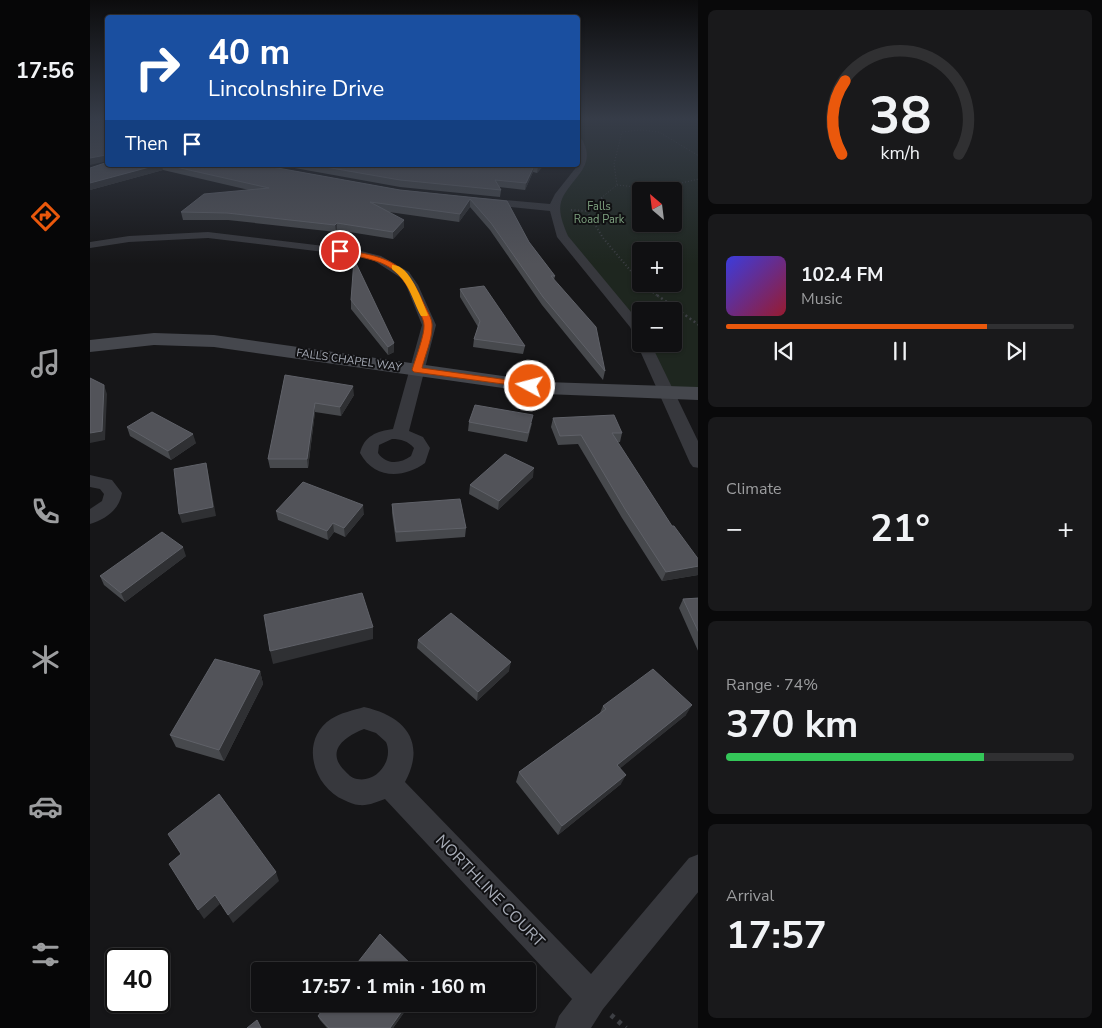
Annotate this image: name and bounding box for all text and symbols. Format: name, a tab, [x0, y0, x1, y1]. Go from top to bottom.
text: 40 m	[208, 29, 290, 76]
icon: right	[125, 35, 190, 100]
text: 17:56	[16, 56, 74, 86]
text: Lincolnshire Drive	[208, 74, 384, 104]
text: 38	[869, 80, 931, 151]
icon: arrive	[178, 130, 206, 158]
text: Then	[125, 131, 168, 157]
text: km/h	[880, 141, 920, 165]
north arrow	[632, 182, 682, 232]
map controls	[632, 182, 682, 352]
icon: directions	[28, 199, 63, 234]
park label: Falls Road Park	[574, 199, 625, 227]
pin	[319, 230, 361, 272]
icon: arrive	[326, 237, 354, 265]
button: +	[632, 242, 682, 292]
text: 102.4 FM	[801, 262, 884, 288]
text: Music	[801, 288, 842, 310]
button: −	[632, 302, 682, 352]
icon: previous	[770, 337, 798, 365]
icon: pause	[886, 337, 914, 365]
icon: next	[1002, 337, 1030, 365]
street label: FALLS CHAPEL WAY	[295, 345, 403, 375]
icon: music	[28, 346, 63, 381]
position arrow	[503, 359, 555, 411]
text: Climate	[726, 478, 781, 500]
icon: phone	[28, 494, 63, 529]
text: 21°	[870, 503, 930, 554]
text: −	[726, 510, 743, 548]
text: +	[1057, 510, 1074, 548]
icon: climate	[28, 642, 63, 677]
text: Range · 74%	[726, 674, 818, 696]
text: 370 km	[726, 699, 858, 750]
icon: car	[28, 789, 63, 824]
street label: NORTHLINE COURT	[430, 830, 550, 952]
text: Arrival	[726, 885, 774, 907]
text: 17:57	[726, 910, 827, 961]
icon: filters	[28, 937, 63, 972]
speed limit sign: 40	[105, 948, 170, 1013]
text: 17:57 · 1 min · 160 m	[301, 974, 486, 1000]

